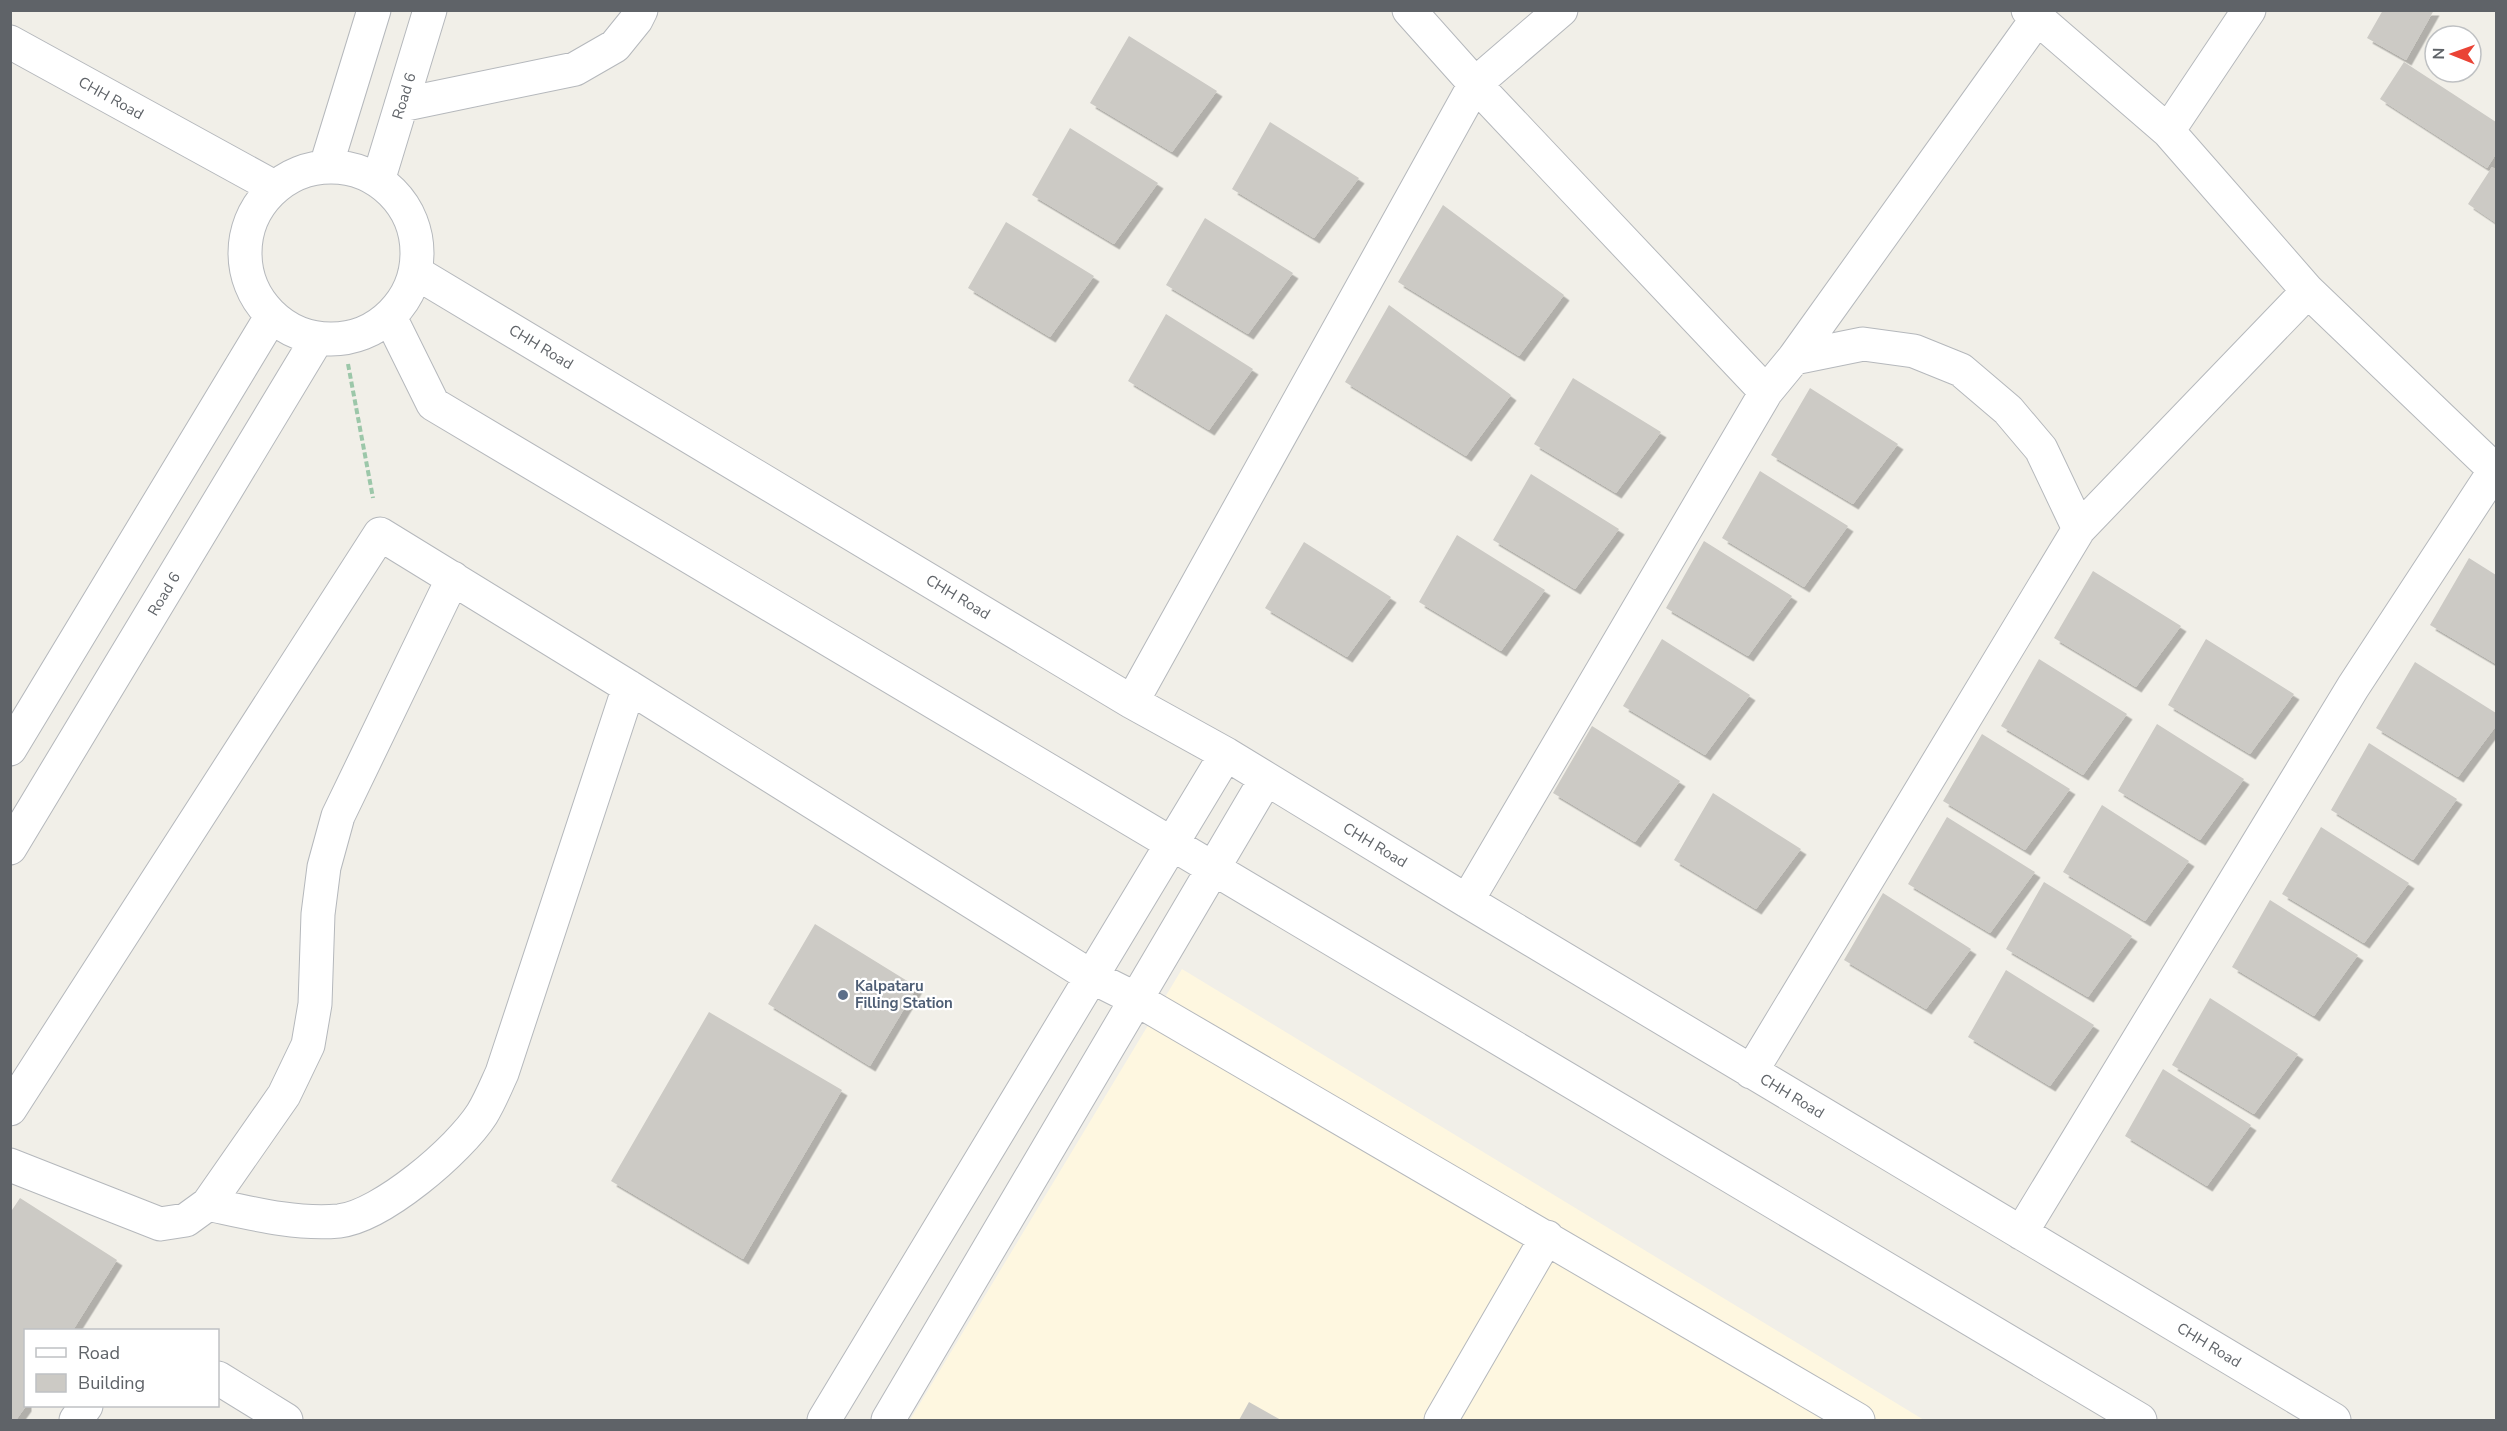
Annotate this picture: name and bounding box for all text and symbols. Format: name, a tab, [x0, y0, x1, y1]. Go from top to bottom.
north arrow	[2423, 24, 2483, 84]
text: N	[2428, 48, 2450, 60]
street label: Road 6	[387, 70, 421, 122]
street label: CHH Road	[75, 72, 147, 124]
street label: CHH Road	[505, 320, 577, 374]
street label: Road 6	[143, 568, 185, 620]
street label: CHH Road	[922, 570, 994, 624]
street label: CHH Road	[1339, 818, 1411, 872]
place label: Kalpataru Filling Station	[855, 976, 953, 1013]
marker: Kalpataru Filling Station	[836, 988, 850, 1002]
street label: CHH Road	[1756, 1069, 1828, 1123]
street label: CHH Road	[2173, 1318, 2245, 1372]
legend	[24, 1329, 219, 1407]
text: Road	[78, 1341, 120, 1365]
text: Building	[78, 1371, 145, 1395]

